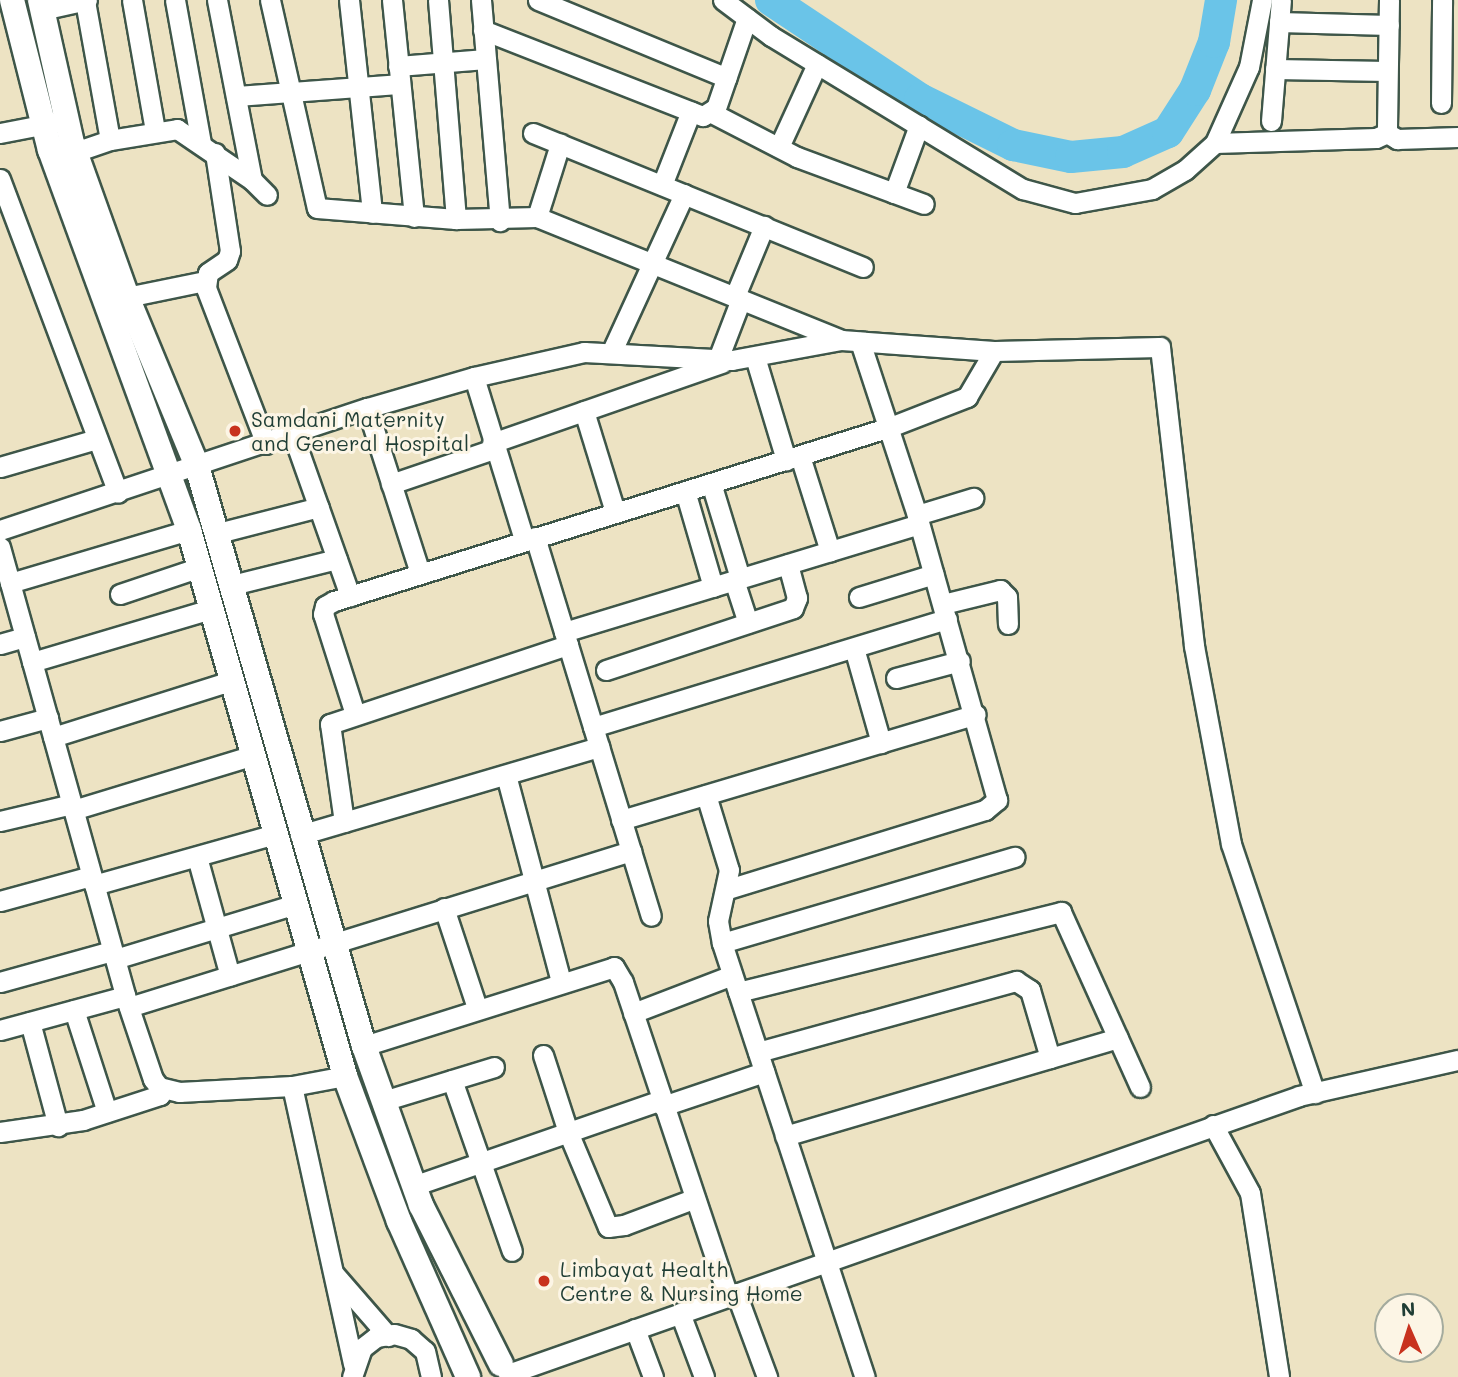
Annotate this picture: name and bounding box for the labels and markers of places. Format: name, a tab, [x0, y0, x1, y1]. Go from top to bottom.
place label: Samdani Maternity and General Hospital	[251, 406, 469, 456]
marker: Samdani Maternity and General Hospital	[225, 421, 245, 441]
place label: Limbayat Health Centre & Nursing Home	[560, 1256, 803, 1306]
marker: Limbayat Health Centre & Nursing Home	[534, 1271, 554, 1291]

